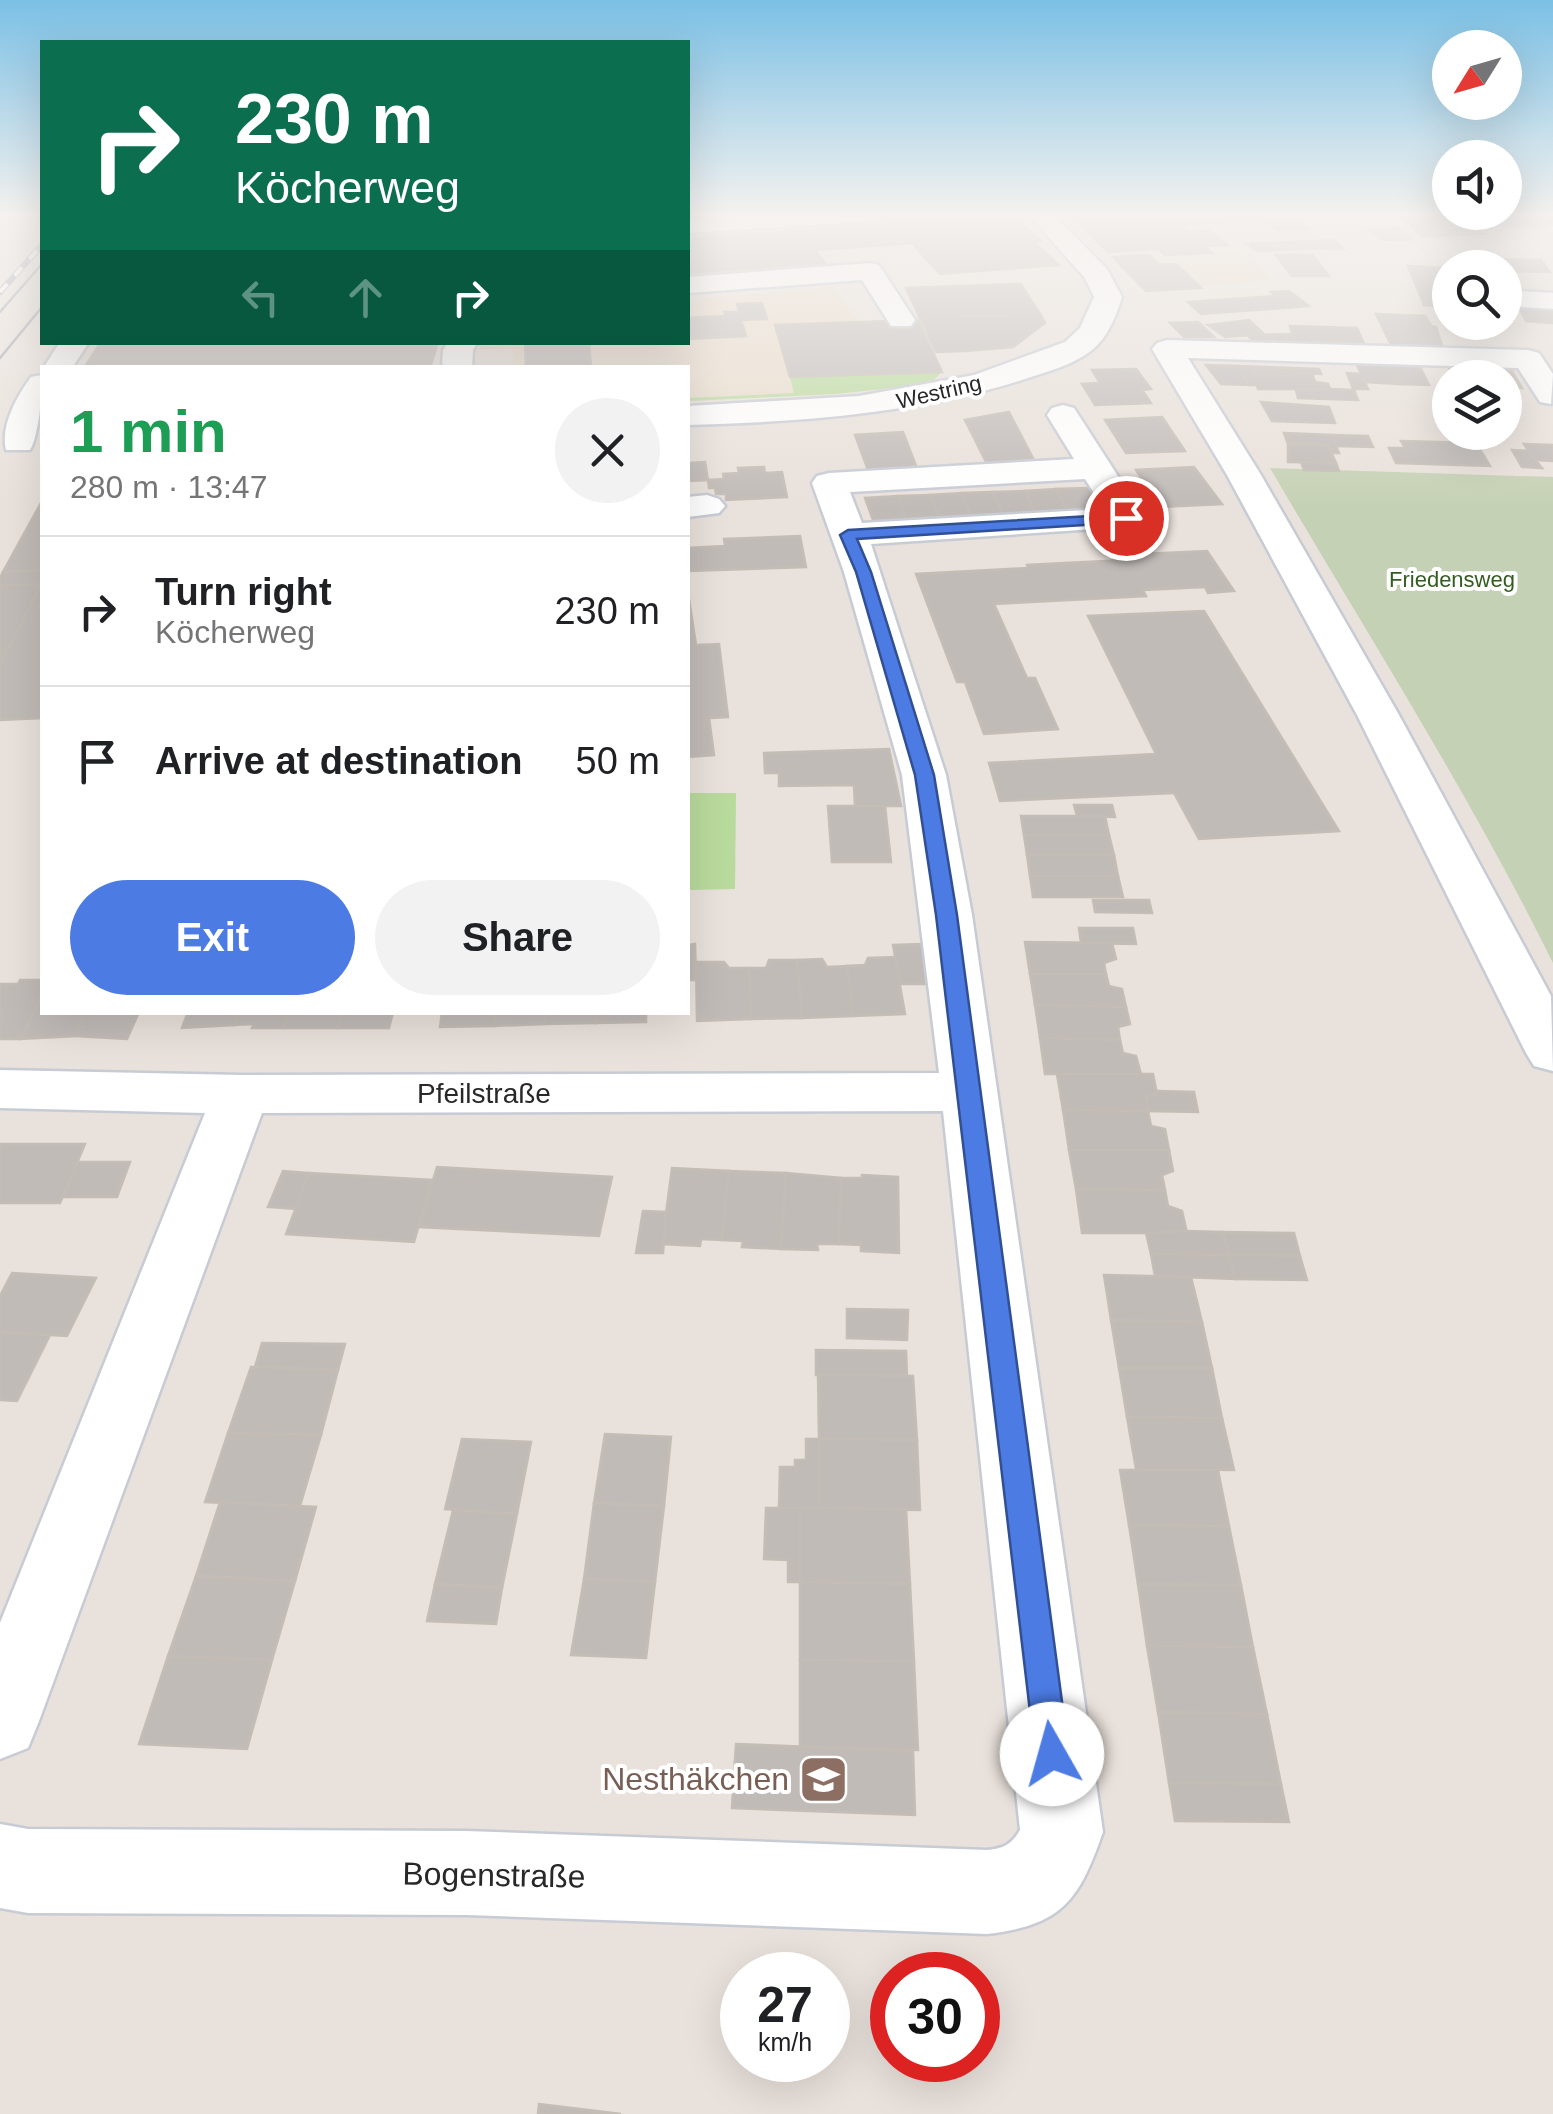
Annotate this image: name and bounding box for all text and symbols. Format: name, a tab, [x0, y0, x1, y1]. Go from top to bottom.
north arrow	[1432, 30, 1522, 120]
map controls	[1432, 30, 1522, 450]
icon: right	[70, 80, 200, 210]
text: 230 m	[235, 80, 433, 158]
button: sound	[1432, 140, 1522, 230]
text: Köcherweg	[235, 162, 460, 213]
button: search	[1432, 250, 1522, 340]
icon: left	[233, 270, 288, 325]
icon: ahead	[338, 270, 393, 325]
icon: right	[443, 270, 498, 325]
button: layers	[1432, 360, 1522, 450]
street label: Westring	[894, 370, 984, 414]
text: 1 min	[70, 398, 227, 465]
button: close	[555, 398, 660, 503]
text: 280 m · 13:47	[70, 469, 267, 505]
pin	[1084, 476, 1169, 561]
icon: arrive	[1099, 491, 1154, 546]
park label: Friedensweg	[1389, 567, 1515, 592]
text: Turn right	[155, 571, 332, 613]
icon: right	[70, 584, 125, 639]
text: 230 m	[554, 590, 660, 632]
text: Köcherweg	[155, 614, 315, 650]
icon: arrive	[70, 734, 125, 789]
text: Arrive at destination	[155, 740, 522, 782]
text: 50 m	[576, 740, 660, 782]
button: Exit	[70, 880, 355, 995]
button: Share	[375, 880, 660, 995]
street label: Pfeilstraße	[417, 1078, 551, 1109]
position arrow	[1000, 1702, 1104, 1806]
school or university icon: Nesthäkchen	[798, 1753, 850, 1805]
place label: Nesthäkchen	[602, 1761, 789, 1797]
street label: Bogenstraße	[402, 1855, 586, 1895]
speed limit sign: 30	[870, 1952, 1000, 2082]
text: 27	[757, 1977, 813, 2033]
text: km/h	[758, 2028, 812, 2056]

